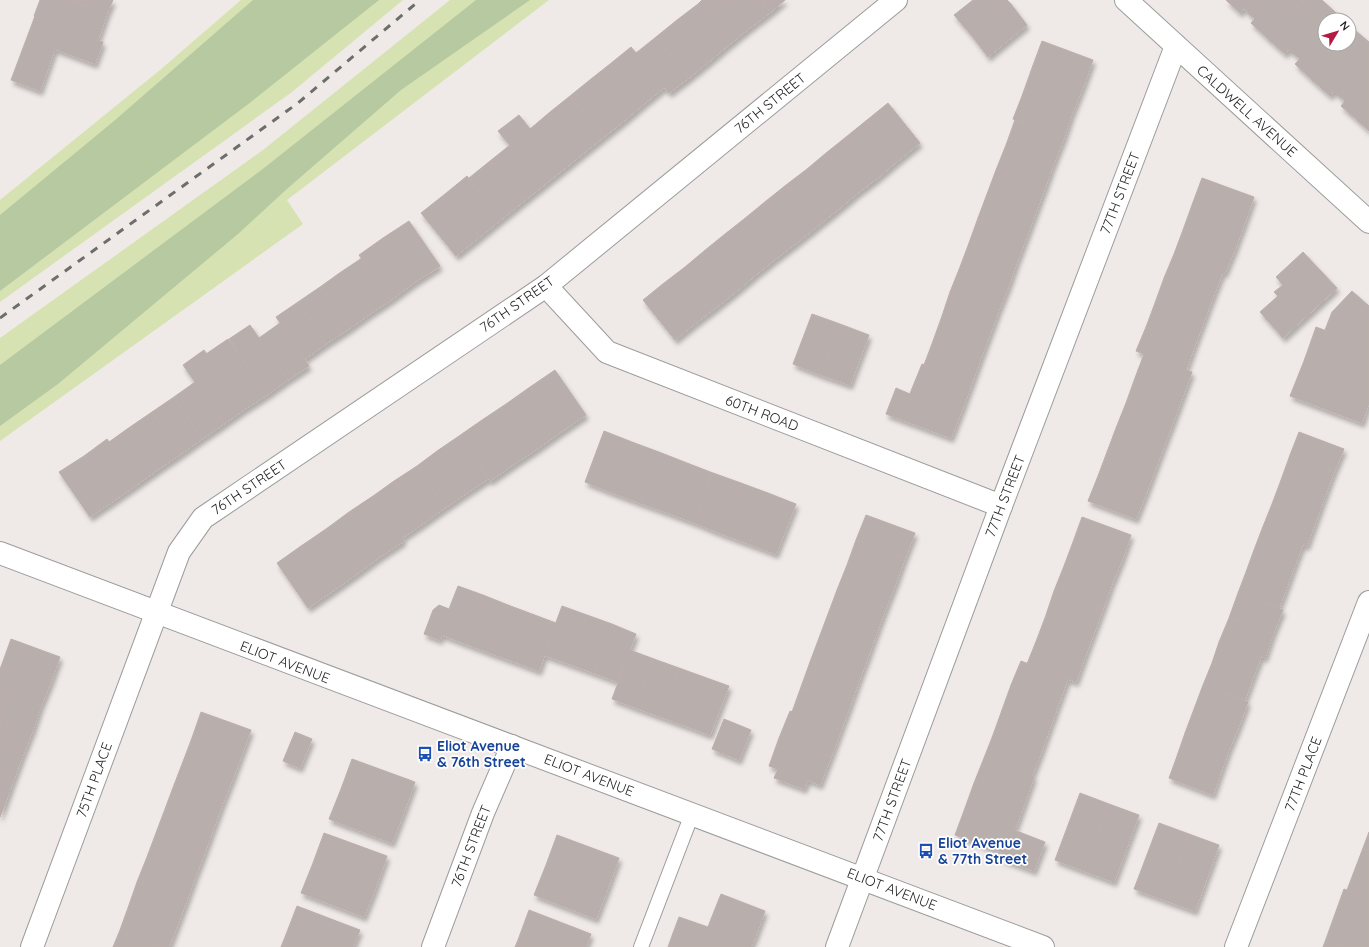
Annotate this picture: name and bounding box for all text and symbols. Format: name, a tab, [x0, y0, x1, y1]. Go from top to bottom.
north arrow	[1317, 12, 1357, 52]
text: N	[1337, 18, 1353, 33]
street label: CALDWELL AVENUE	[1193, 61, 1301, 161]
street label: 76TH STREET	[731, 69, 809, 137]
street label: 77TH STREET	[1096, 149, 1144, 237]
street label: 76TH STREET	[476, 272, 558, 336]
street label: 60TH ROAD	[723, 391, 801, 435]
street label: 77TH STREET	[981, 452, 1029, 540]
street label: 76TH STREET	[208, 455, 290, 519]
street label: ELIOT AVENUE	[238, 637, 333, 687]
street label: 77TH PLACE	[1281, 734, 1326, 814]
place label: Eliot Avenue & 76th Street	[437, 737, 526, 771]
street label: 75TH PLACE	[72, 740, 116, 820]
bus stop icon: Eliot Avenue & 76th Street	[416, 745, 434, 763]
street label: ELIOT AVENUE	[542, 750, 637, 800]
street label: 77TH STREET	[869, 756, 915, 844]
street label: 76TH STREET	[447, 802, 495, 890]
place label: Eliot Avenue & 77th Street	[938, 834, 1027, 868]
bus stop icon: Eliot Avenue & 77th Street	[917, 842, 935, 860]
street label: ELIOT AVENUE	[845, 864, 940, 914]

